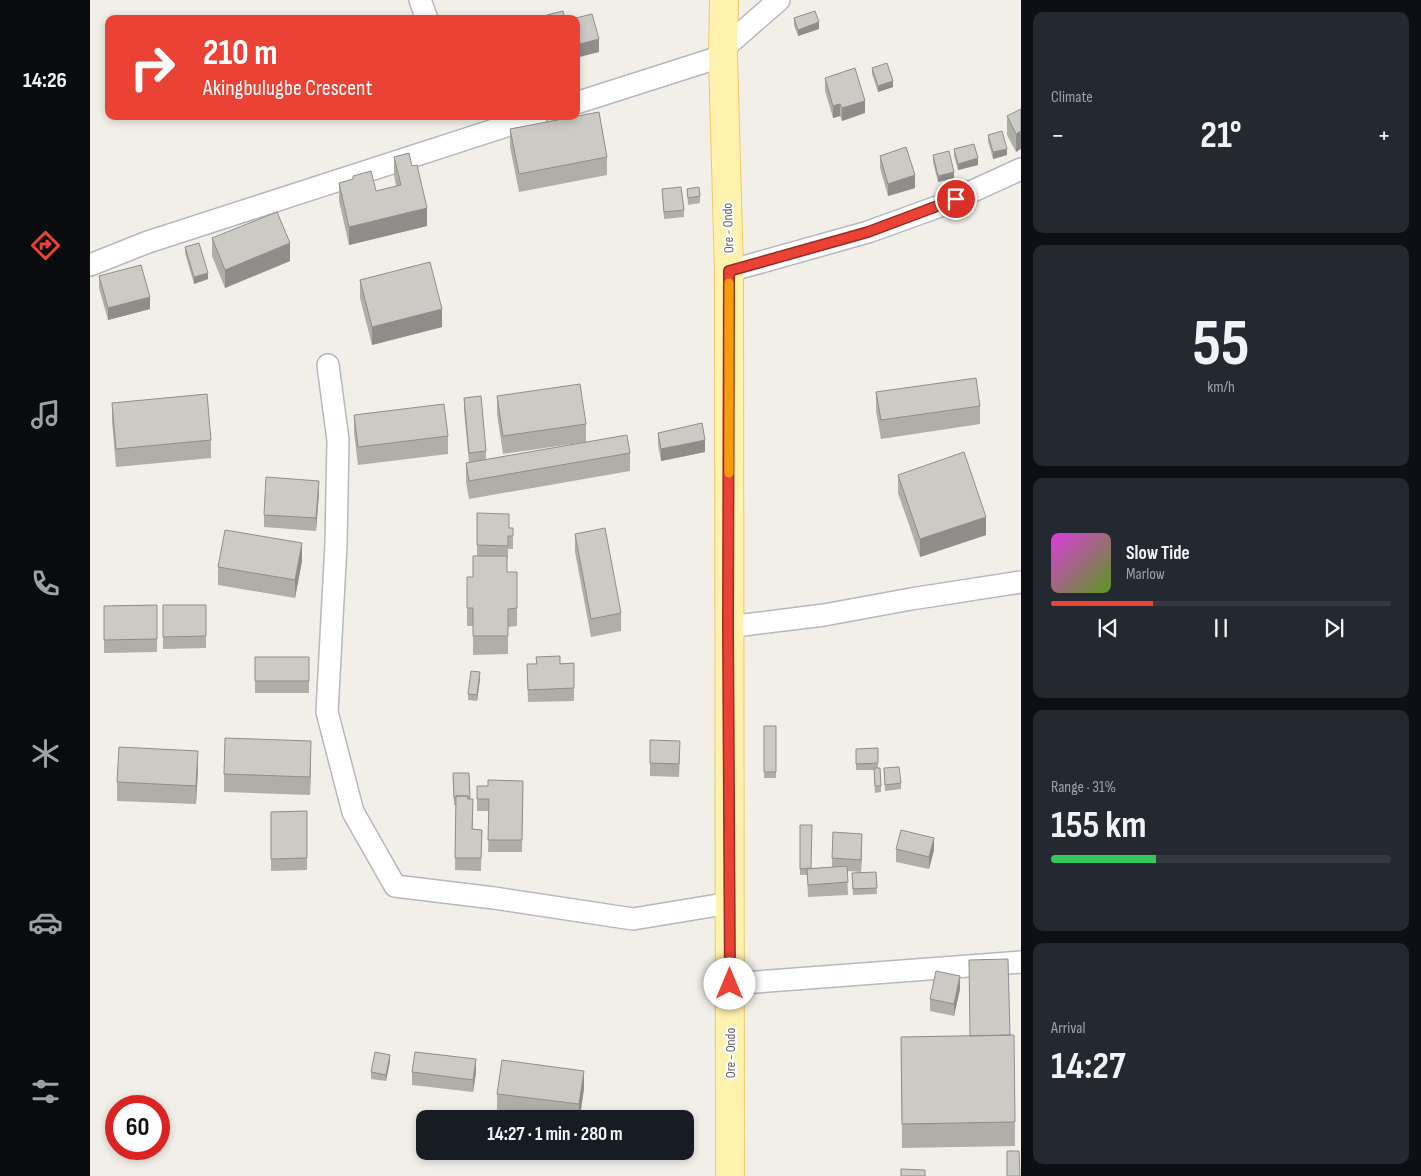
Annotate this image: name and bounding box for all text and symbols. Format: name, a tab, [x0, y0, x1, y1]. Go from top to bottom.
text: 210 m	[203, 32, 277, 75]
icon: right	[120, 35, 185, 100]
text: 14:26	[23, 67, 67, 94]
text: Akingbulugbe Crescent	[203, 75, 372, 102]
text: Climate	[1051, 88, 1093, 107]
text: 21°	[1200, 113, 1242, 158]
text: −	[1051, 119, 1065, 152]
text: +	[1377, 119, 1391, 152]
pin	[935, 178, 977, 220]
icon: arrive	[942, 185, 970, 213]
street label: Ore - Ondo	[719, 202, 737, 254]
icon: directions	[28, 228, 63, 263]
text: 55	[1192, 306, 1250, 384]
text: km/h	[1207, 378, 1235, 397]
icon: music	[28, 397, 63, 432]
text: Slow Tide	[1126, 542, 1190, 565]
text: Marlow	[1126, 565, 1165, 584]
icon: phone	[28, 566, 63, 601]
icon: previous	[1094, 614, 1122, 642]
icon: pause	[1207, 614, 1235, 642]
icon: next	[1320, 614, 1348, 642]
icon: climate	[28, 736, 63, 771]
text: Range · 31%	[1051, 778, 1116, 797]
text: 155 km	[1051, 803, 1147, 848]
icon: car	[28, 905, 63, 940]
position arrow	[703, 957, 755, 1009]
text: Arrival	[1051, 1019, 1085, 1038]
street label: Ore - Ondo	[722, 1028, 739, 1078]
text: 14:27	[1051, 1044, 1126, 1089]
icon: filters	[28, 1074, 63, 1109]
speed limit sign: 60	[105, 1095, 170, 1160]
text: 14:27 · 1 min · 280 m	[487, 1123, 623, 1146]

